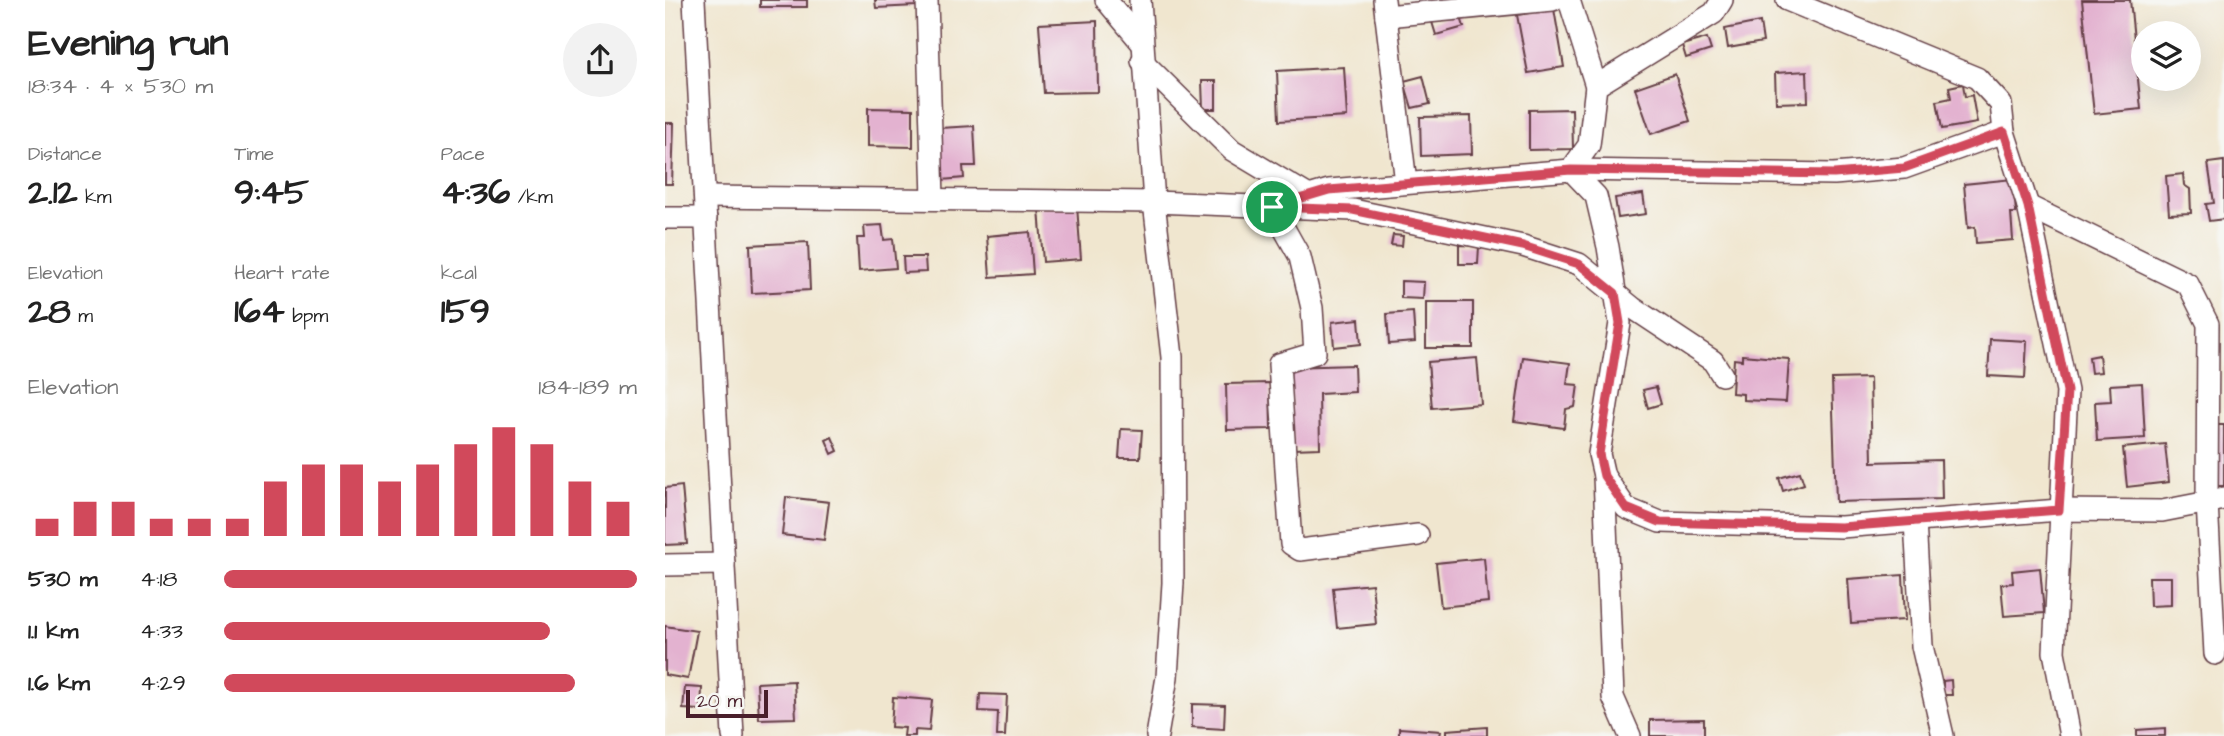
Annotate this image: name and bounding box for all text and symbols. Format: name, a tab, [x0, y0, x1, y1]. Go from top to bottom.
text: Evening run	[28, 18, 229, 70]
map controls	[2131, 21, 2201, 91]
button: layers	[2131, 21, 2201, 91]
button: share	[563, 23, 637, 97]
text: 18:34 · 4 × 530 m	[28, 70, 213, 102]
text: Distance	[28, 141, 102, 168]
text: Time	[234, 141, 274, 168]
text: Pace	[441, 141, 485, 168]
text: 2.12	[28, 168, 77, 217]
text: 9:45	[234, 168, 309, 217]
text: 4:36	[441, 168, 510, 217]
pin	[1242, 177, 1302, 237]
text: km	[77, 184, 112, 211]
text: /km	[510, 184, 553, 211]
icon: arrive	[1253, 188, 1291, 226]
text: Elevation	[28, 260, 103, 287]
text: Heart rate	[234, 260, 330, 287]
text: kcal	[441, 260, 477, 287]
text: 28	[28, 287, 71, 336]
text: 164	[234, 287, 285, 336]
text: 159	[441, 287, 490, 336]
text: m	[71, 303, 93, 330]
text: bpm	[285, 303, 328, 330]
text: Elevation	[28, 371, 119, 403]
text: 184–189 m	[538, 371, 637, 403]
text: 530 m	[28, 563, 98, 595]
text: 4:18	[140, 563, 177, 595]
text: 1.1 km	[28, 615, 78, 647]
text: 4:33	[140, 615, 183, 647]
text: 1.6 km	[28, 667, 90, 699]
text: 4:29	[140, 667, 186, 699]
scale bar	[686, 687, 768, 719]
text: 20 m	[697, 688, 742, 715]

